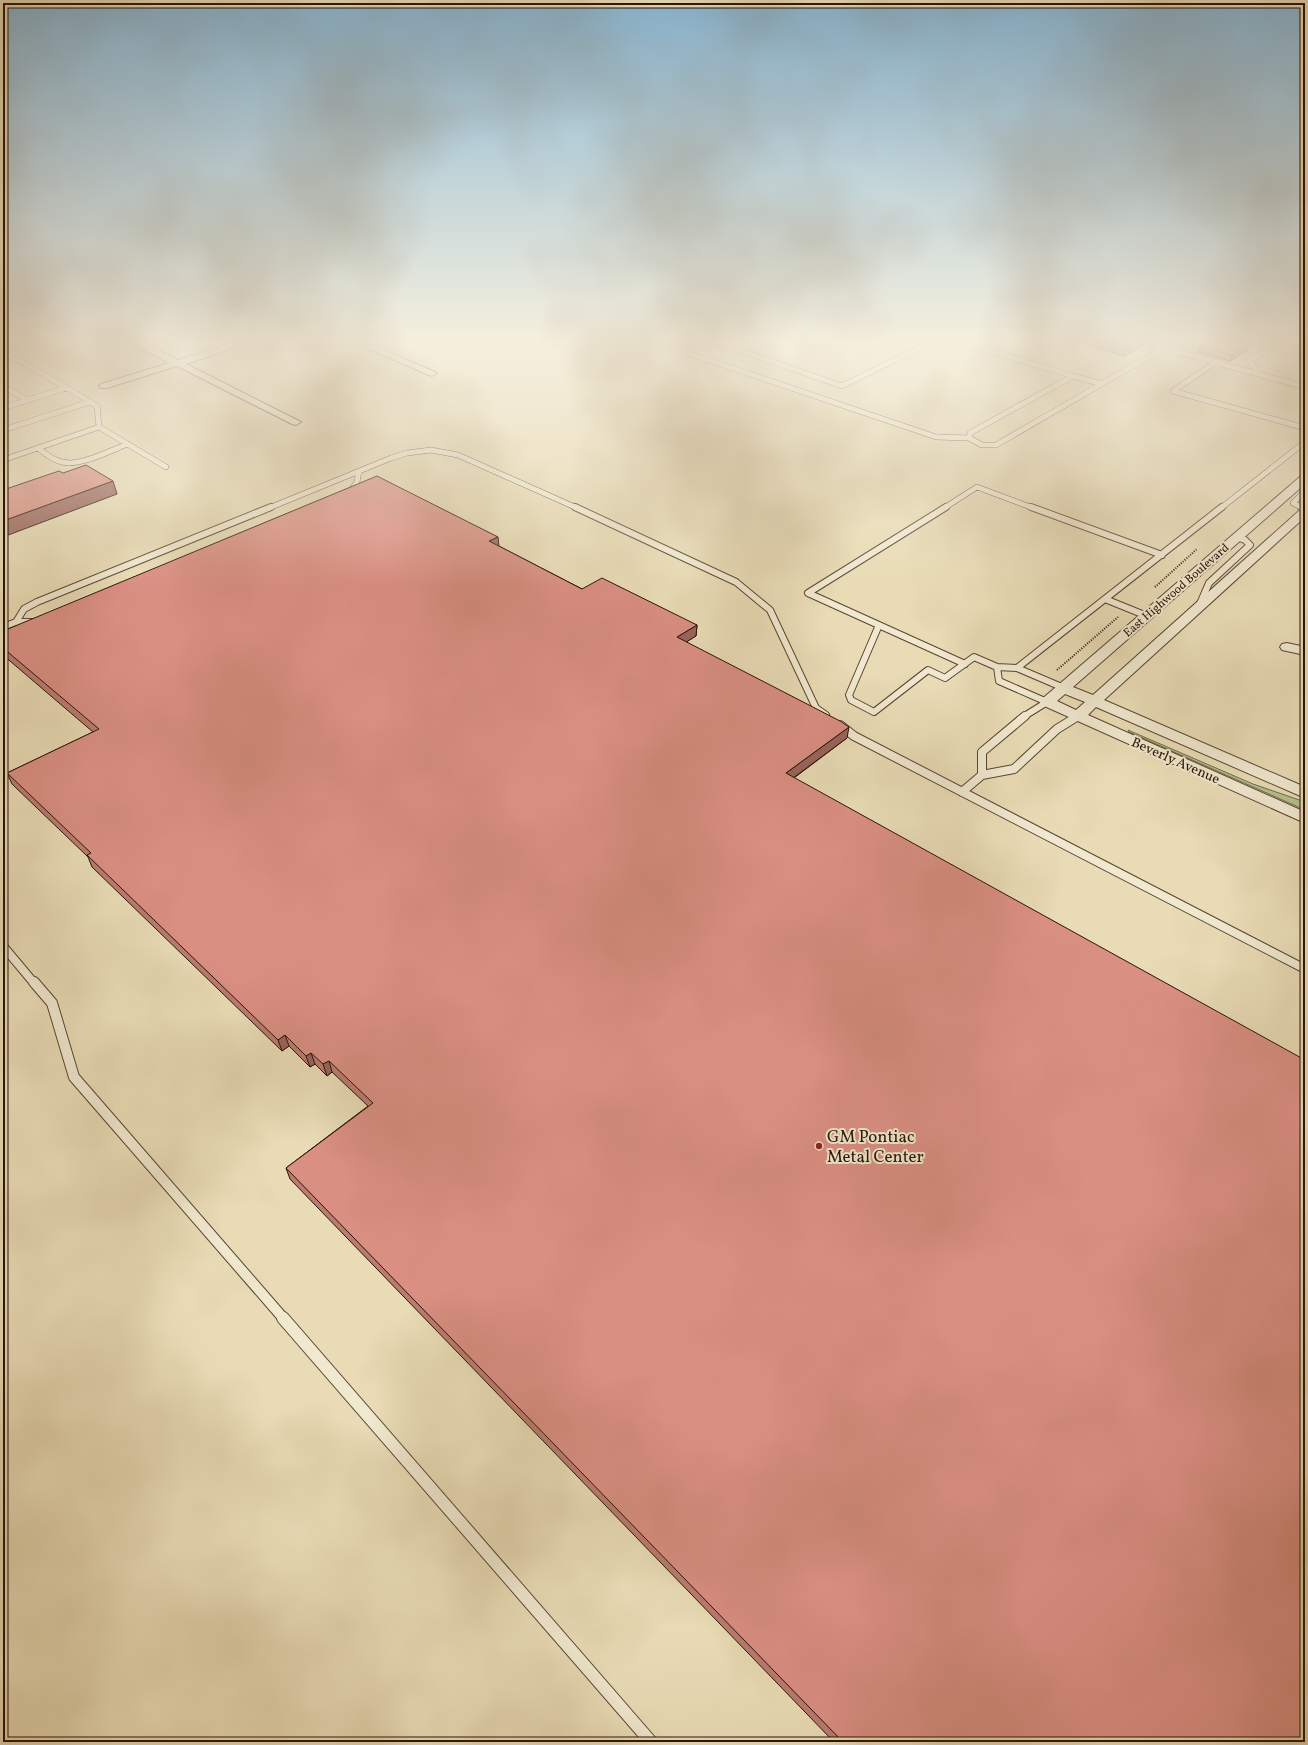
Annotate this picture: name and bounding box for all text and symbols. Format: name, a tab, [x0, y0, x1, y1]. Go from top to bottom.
street label: East Highwood Boulevard	[1120, 540, 1233, 641]
street label: Beverly Avenue	[1128, 733, 1223, 789]
place label: GM Pontiac Metal Center	[827, 1126, 924, 1169]
marker: GM Pontiac Metal Center	[814, 1141, 824, 1151]

